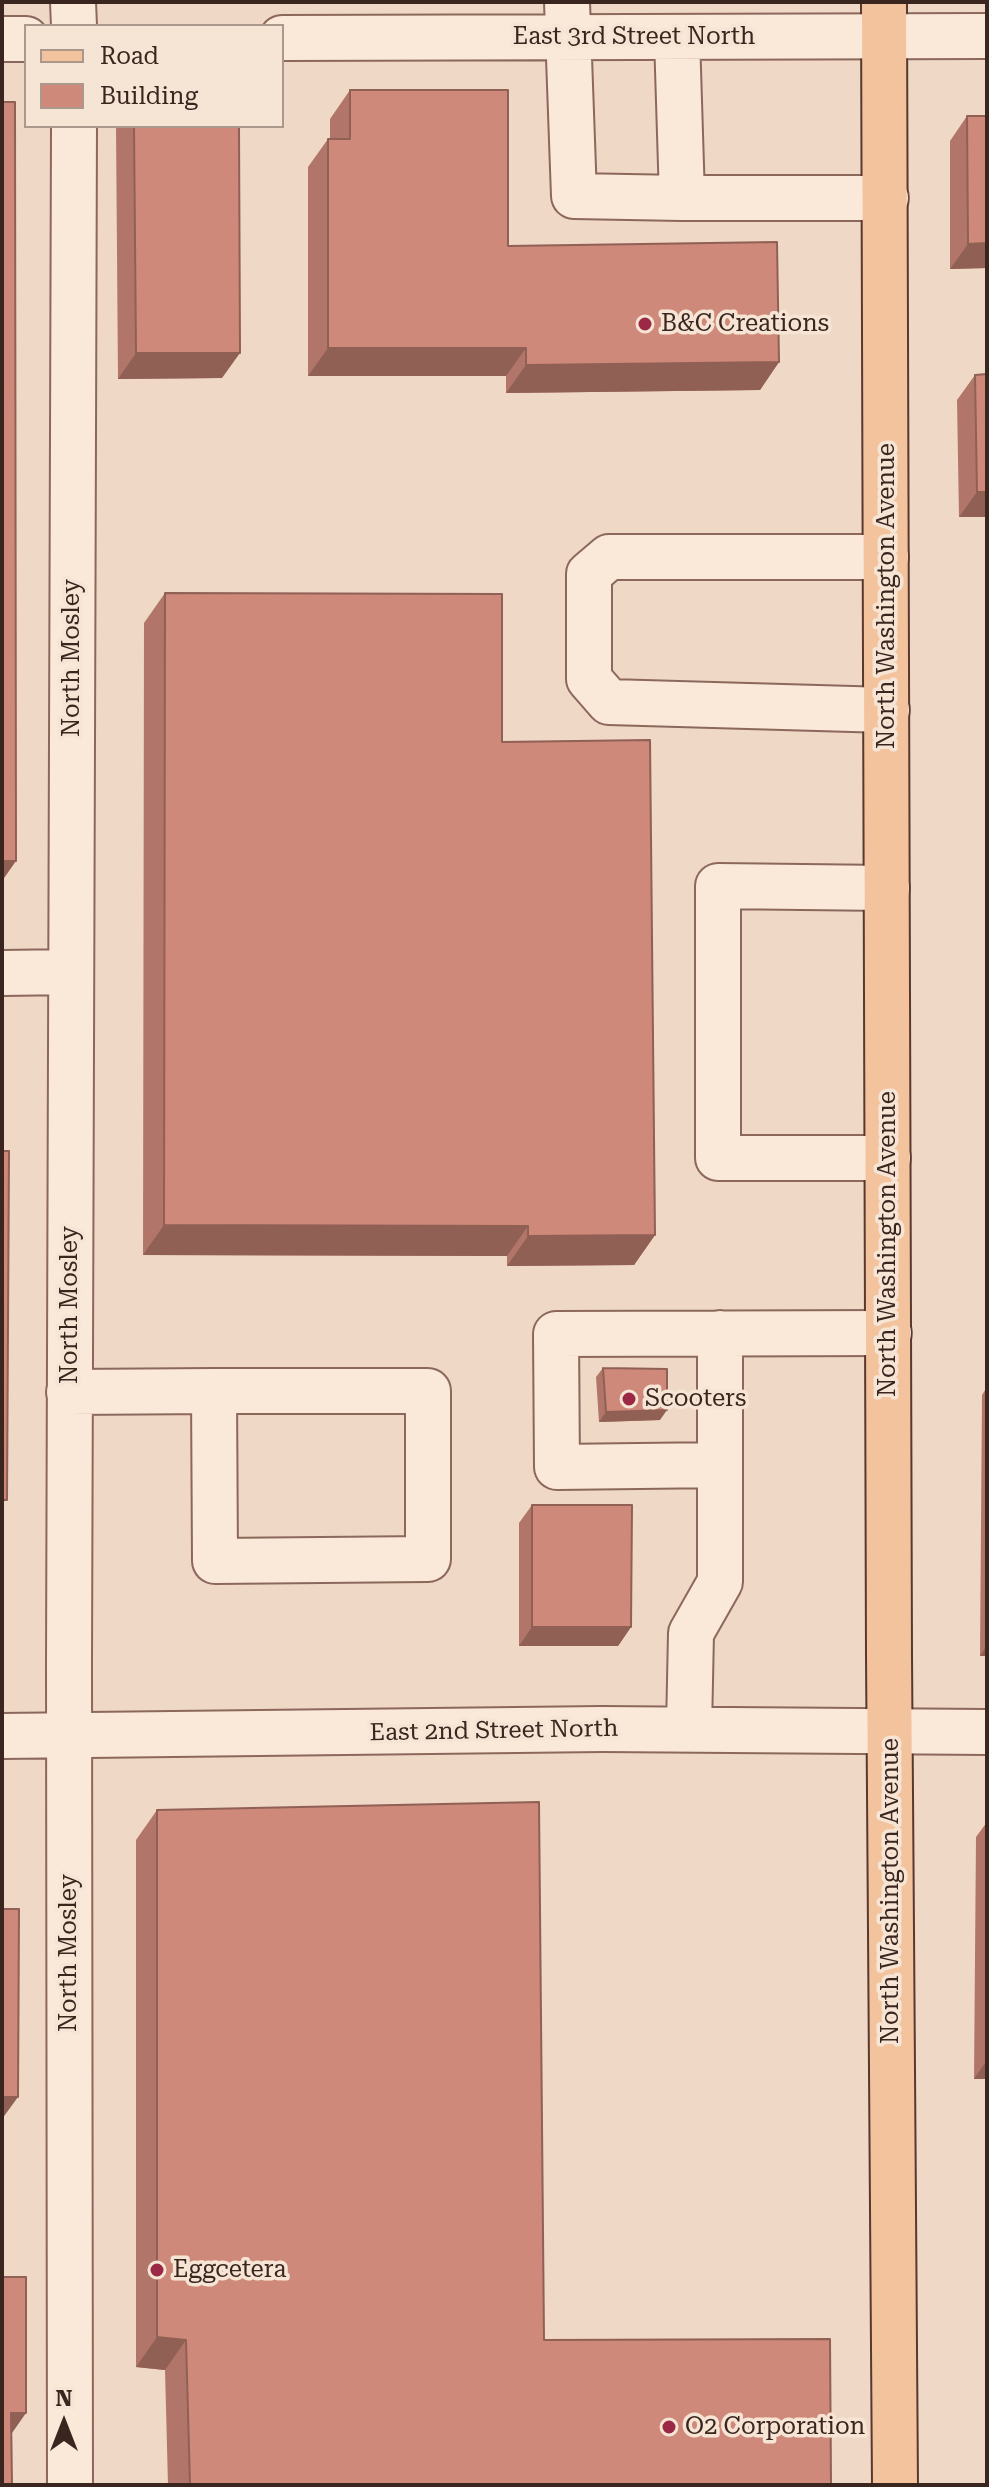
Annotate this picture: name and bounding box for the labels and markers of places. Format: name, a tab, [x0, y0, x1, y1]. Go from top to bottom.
place label: B&C Creations	[661, 310, 829, 338]
marker: B&C Creations	[636, 315, 654, 333]
place label: Scooters	[645, 1385, 746, 1413]
marker: Scooters	[620, 1390, 638, 1408]
place label: Eggcetera	[173, 2256, 286, 2284]
marker: Eggcetera	[148, 2261, 166, 2279]
place label: O2 Corporation	[685, 2413, 865, 2441]
marker: O2 Corporation	[660, 2418, 678, 2436]

